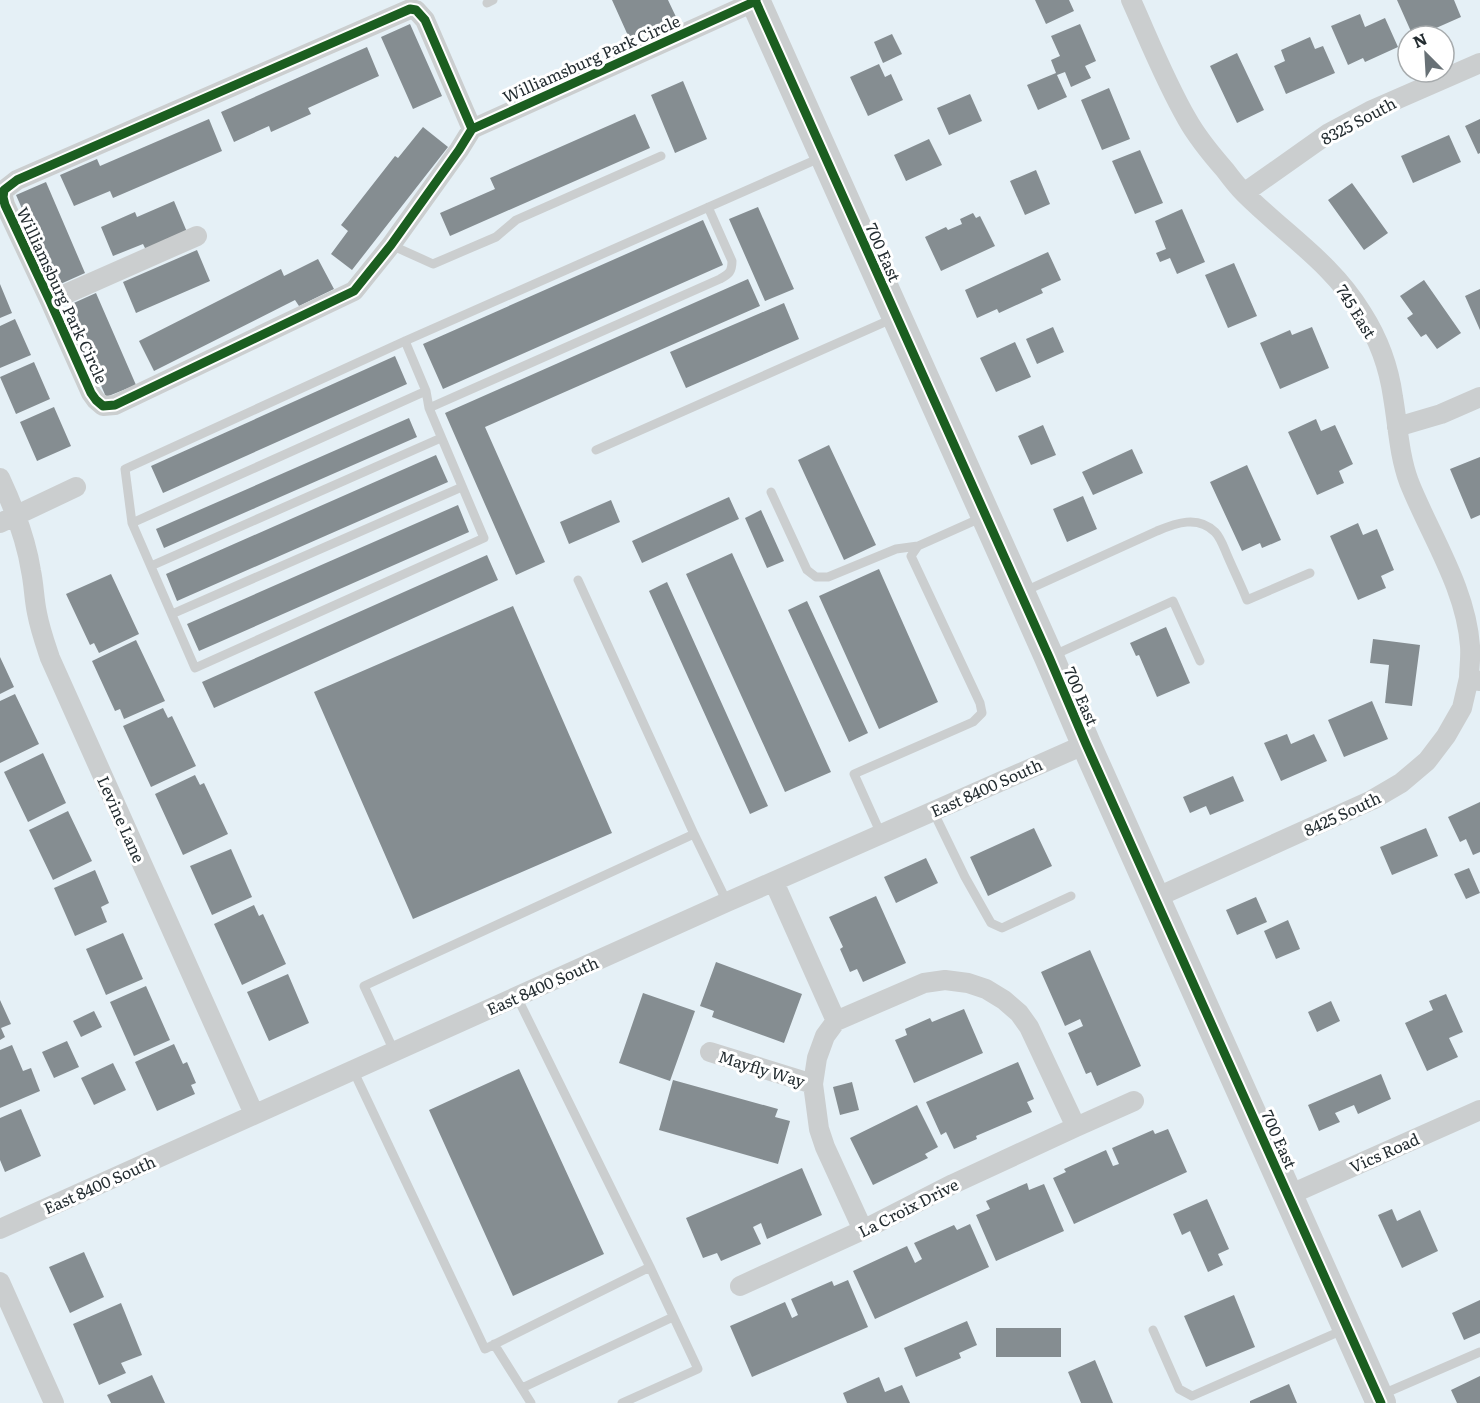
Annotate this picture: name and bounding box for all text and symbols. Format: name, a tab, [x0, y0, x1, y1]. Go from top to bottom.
street label: Williamsburg Park Circle	[498, 8, 684, 108]
north arrow	[1396, 24, 1456, 84]
text: N	[1408, 26, 1431, 53]
street label: 8325 South	[1316, 90, 1400, 150]
street label: Williamsburg Park Circle	[11, 203, 115, 387]
street label: 700 East	[860, 219, 908, 286]
street label: 745 East	[1331, 279, 1383, 343]
street label: 700 East	[1059, 663, 1105, 730]
street label: East 8400 South	[926, 751, 1046, 822]
street label: Levine Lane	[92, 772, 152, 866]
street label: 8425 South	[1299, 784, 1385, 841]
street label: East 8400 South	[482, 949, 602, 1020]
street label: Mayfly Way	[716, 1043, 809, 1093]
street label: 700 East	[1256, 1106, 1304, 1173]
street label: Vics Road	[1345, 1126, 1423, 1178]
street label: East 8400 South	[39, 1148, 159, 1219]
street label: La Croix Drive	[854, 1171, 962, 1243]

